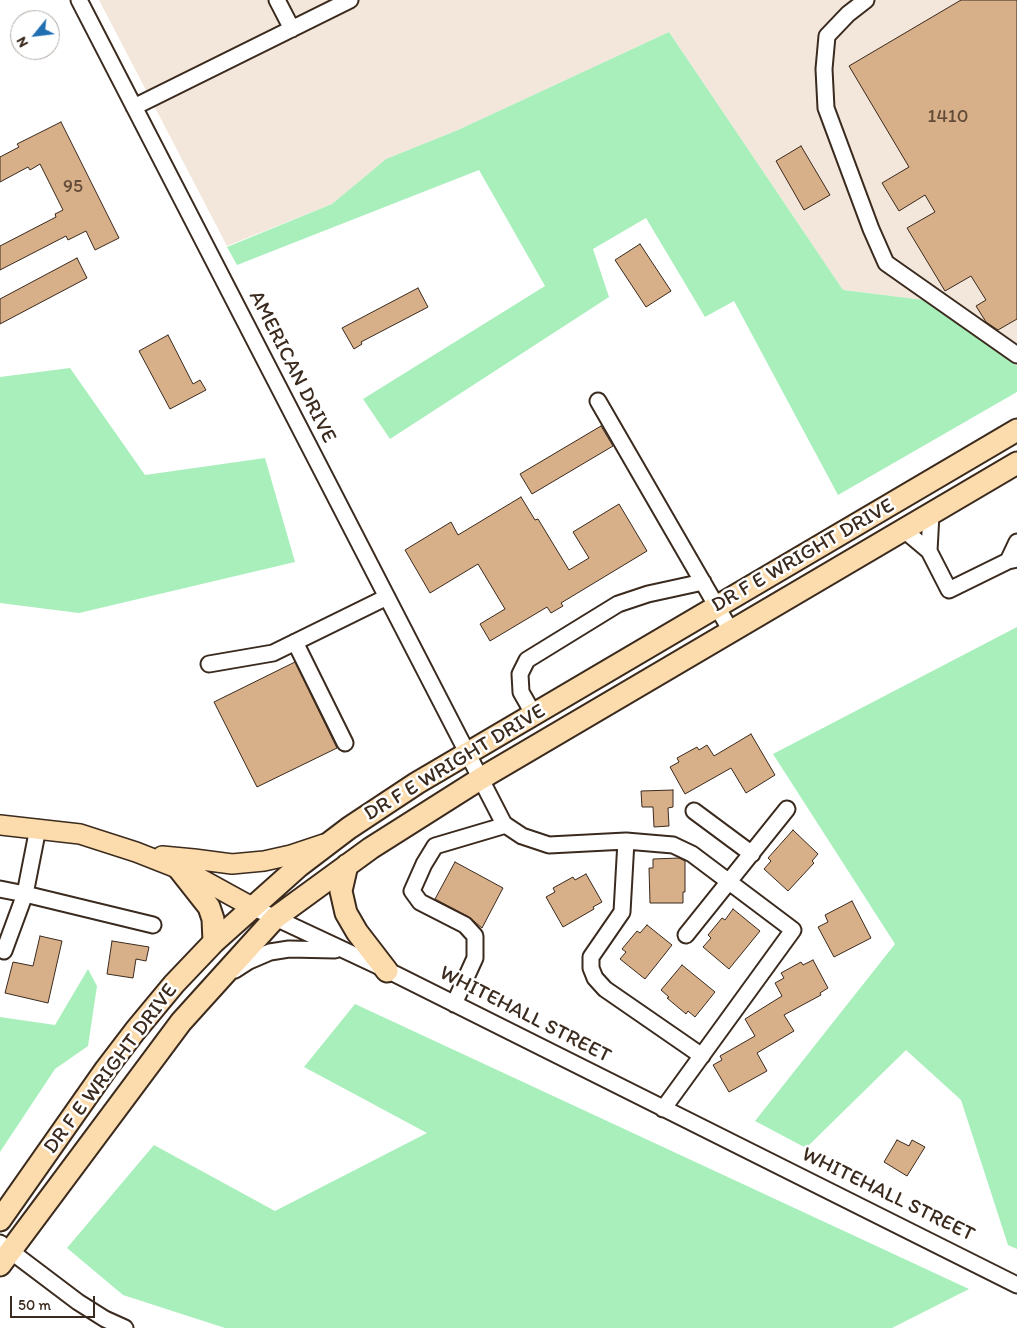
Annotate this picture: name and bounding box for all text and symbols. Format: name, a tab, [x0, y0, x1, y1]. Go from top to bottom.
north arrow	[10, 10, 60, 60]
text: N	[13, 34, 32, 50]
house number: 1410	[928, 106, 968, 128]
house number: 95	[63, 176, 83, 198]
street label: AMERICAN DRIVE	[243, 287, 341, 447]
street label: DR F E WRIGHT DRIVE	[707, 493, 899, 619]
street label: DR F E WRIGHT DRIVE	[360, 699, 550, 827]
street label: WHITEHALL STREET	[435, 961, 615, 1069]
street label: DR F E WRIGHT DRIVE	[39, 979, 183, 1159]
street label: WHITEHALL STREET	[797, 1142, 979, 1248]
scale bar	[12, 1286, 98, 1318]
text: 50 m	[18, 1296, 51, 1314]

